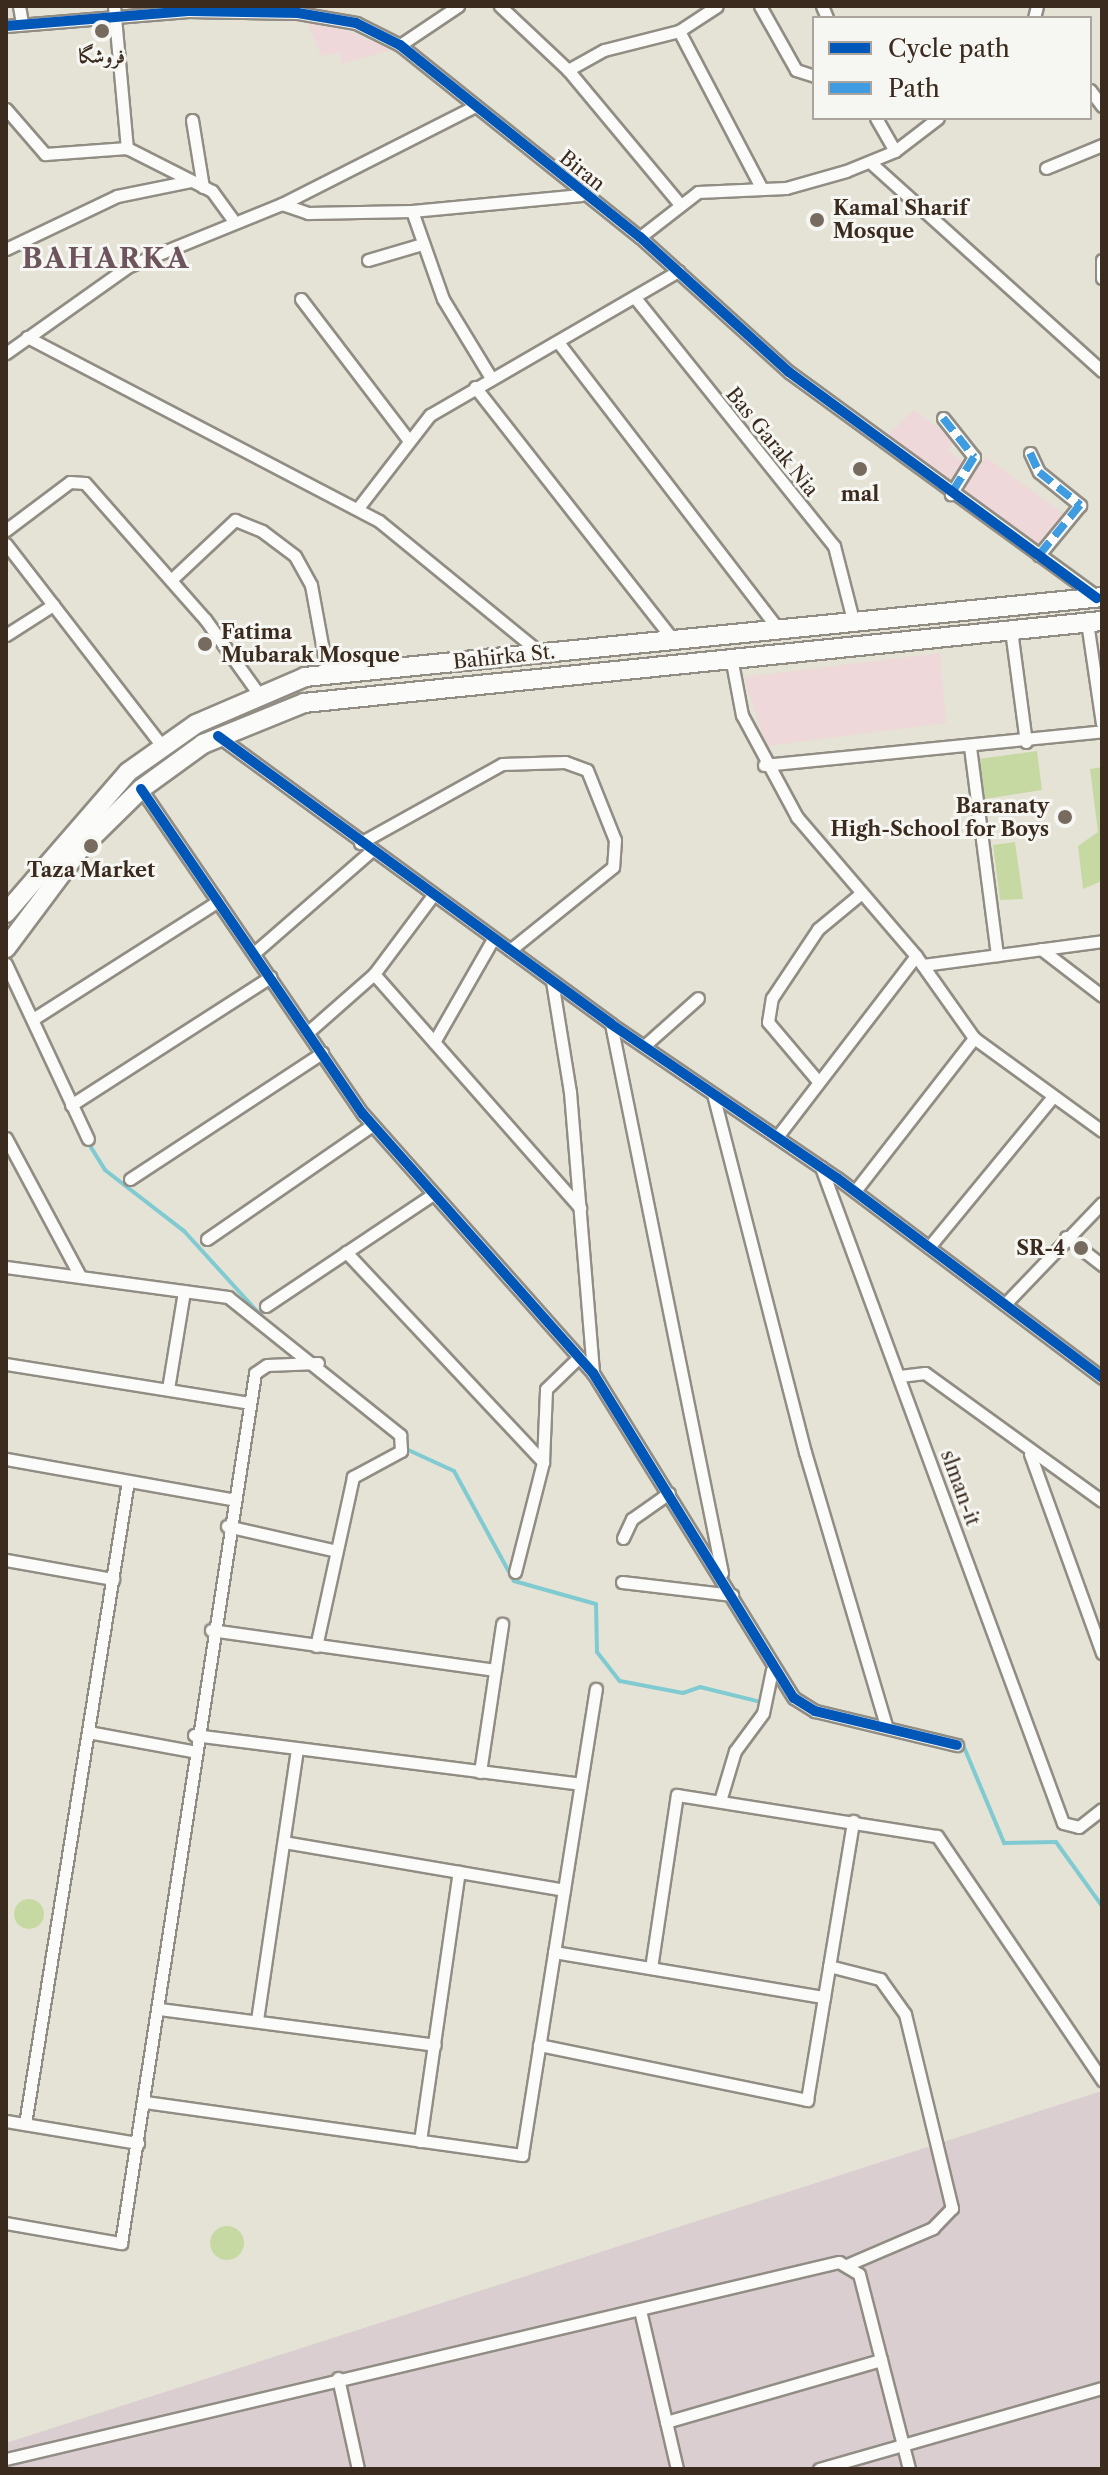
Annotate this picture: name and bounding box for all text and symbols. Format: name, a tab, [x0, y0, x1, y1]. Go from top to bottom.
legend	[812, 16, 1092, 120]
marker: فروشگا	[93, 22, 111, 40]
text: Cycle path	[888, 34, 1010, 63]
place label: فروشگا	[79, 44, 125, 68]
text: Path	[888, 74, 940, 103]
street label: Biran	[554, 146, 610, 196]
place label: Kamal Sharif Mosque	[833, 196, 967, 243]
marker: Kamal Sharif Mosque	[808, 211, 826, 229]
district label: BAHARKA	[22, 241, 190, 275]
street label: Bas Garak Nia	[721, 382, 823, 502]
marker: mal	[851, 460, 869, 478]
place label: mal	[841, 482, 879, 506]
place label: Fatima Mubarak Mosque	[221, 620, 400, 667]
marker: Fatima Mubarak Mosque	[196, 635, 214, 653]
street label: Bahirka St.	[452, 640, 556, 674]
place label: Baranaty High-School for Boys	[830, 794, 1049, 841]
marker: Baranaty High-School for Boys	[1056, 808, 1074, 826]
marker: Taza Market	[82, 837, 100, 855]
place label: Taza Market	[27, 858, 155, 882]
place label: SR-4	[1016, 1236, 1065, 1260]
marker: SR-4	[1072, 1239, 1090, 1257]
street label: slman-it	[935, 1447, 985, 1529]

